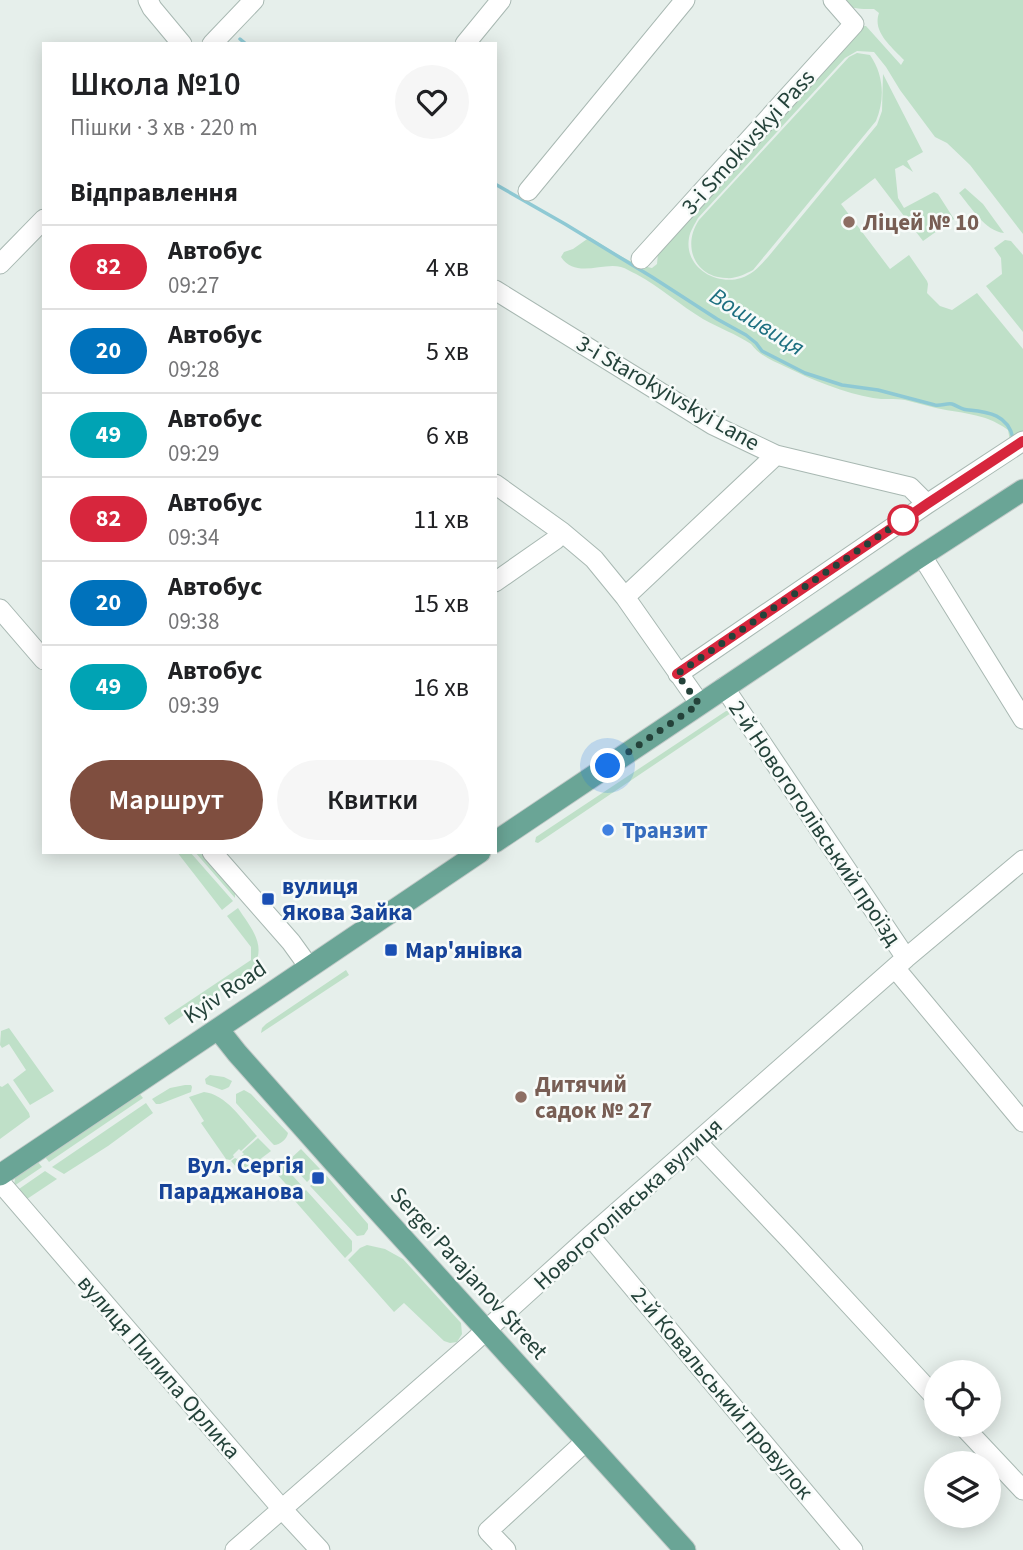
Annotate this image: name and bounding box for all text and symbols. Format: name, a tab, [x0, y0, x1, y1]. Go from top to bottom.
text: Школа №10	[70, 61, 241, 108]
street label: 3-i Smokivskyi Pass	[674, 62, 822, 222]
button: heart	[395, 65, 469, 139]
text: Пішки · 3 хв · 220 m	[70, 111, 258, 144]
text: Відправлення	[70, 174, 238, 211]
place label: Ліцей № 10	[862, 206, 979, 239]
marker: Ліцей № 10	[841, 214, 857, 230]
text: Автобус	[168, 232, 262, 269]
text: 82	[96, 249, 121, 284]
text: 4 хв	[426, 249, 469, 286]
text: 09:27	[168, 269, 219, 302]
water label: Вошивиця	[703, 279, 811, 365]
text: Автобус	[168, 316, 262, 353]
street label: 3-i Starokyivskyi Lane	[570, 327, 766, 459]
text: 20	[96, 333, 121, 368]
text: 5 хв	[426, 333, 469, 370]
text: 09:28	[168, 353, 219, 386]
text: Автобус	[168, 400, 262, 437]
text: 49	[96, 417, 121, 452]
text: 6 хв	[426, 417, 469, 454]
text: 09:29	[168, 437, 219, 470]
text: Автобус	[168, 484, 262, 521]
text: 82	[96, 501, 121, 536]
text: 11 хв	[413, 501, 469, 538]
unlabelled marker	[888, 505, 918, 535]
text: 09:34	[168, 521, 219, 554]
text: Автобус	[168, 568, 262, 605]
text: 20	[96, 585, 121, 620]
text: 15 хв	[413, 585, 469, 622]
text: 09:38	[168, 605, 219, 638]
text: Автобус	[168, 652, 262, 689]
text: 49	[96, 669, 121, 704]
text: 16 хв	[413, 669, 469, 706]
text: 09:39	[168, 689, 219, 722]
street label: 2-й Новогоголівський проїзд	[720, 694, 910, 952]
your location	[590, 748, 625, 783]
button: Маршрут	[70, 760, 263, 840]
button: Квитки	[277, 760, 469, 840]
place label: Транзит	[622, 814, 708, 847]
marker: Транзит	[600, 822, 616, 838]
place label: вулиця Якова Зайка	[282, 870, 413, 929]
marker: вулиця Якова Зайка	[260, 891, 276, 907]
place label: Мар'янівка	[405, 934, 523, 967]
marker: Мар'янівка	[383, 942, 399, 958]
street label: Kyiv Road	[177, 952, 273, 1032]
place label: Дитячий садок № 27	[535, 1068, 652, 1127]
marker: Дитячий садок № 27	[513, 1089, 529, 1105]
street label: Новогоголівська вулиця	[526, 1110, 730, 1298]
place label: Вул. Сергія Параджанова	[158, 1149, 304, 1208]
marker: Вул. Сергія Параджанова	[310, 1170, 326, 1186]
street label: Sergei Parajanov Street	[382, 1179, 556, 1367]
street label: вулиця Пилипа Орлика	[70, 1268, 248, 1466]
street label: 2-й Ковальський провулок	[623, 1280, 821, 1507]
map controls	[924, 1360, 1001, 1528]
button: locate	[924, 1360, 1001, 1437]
button: layers	[924, 1451, 1001, 1528]

